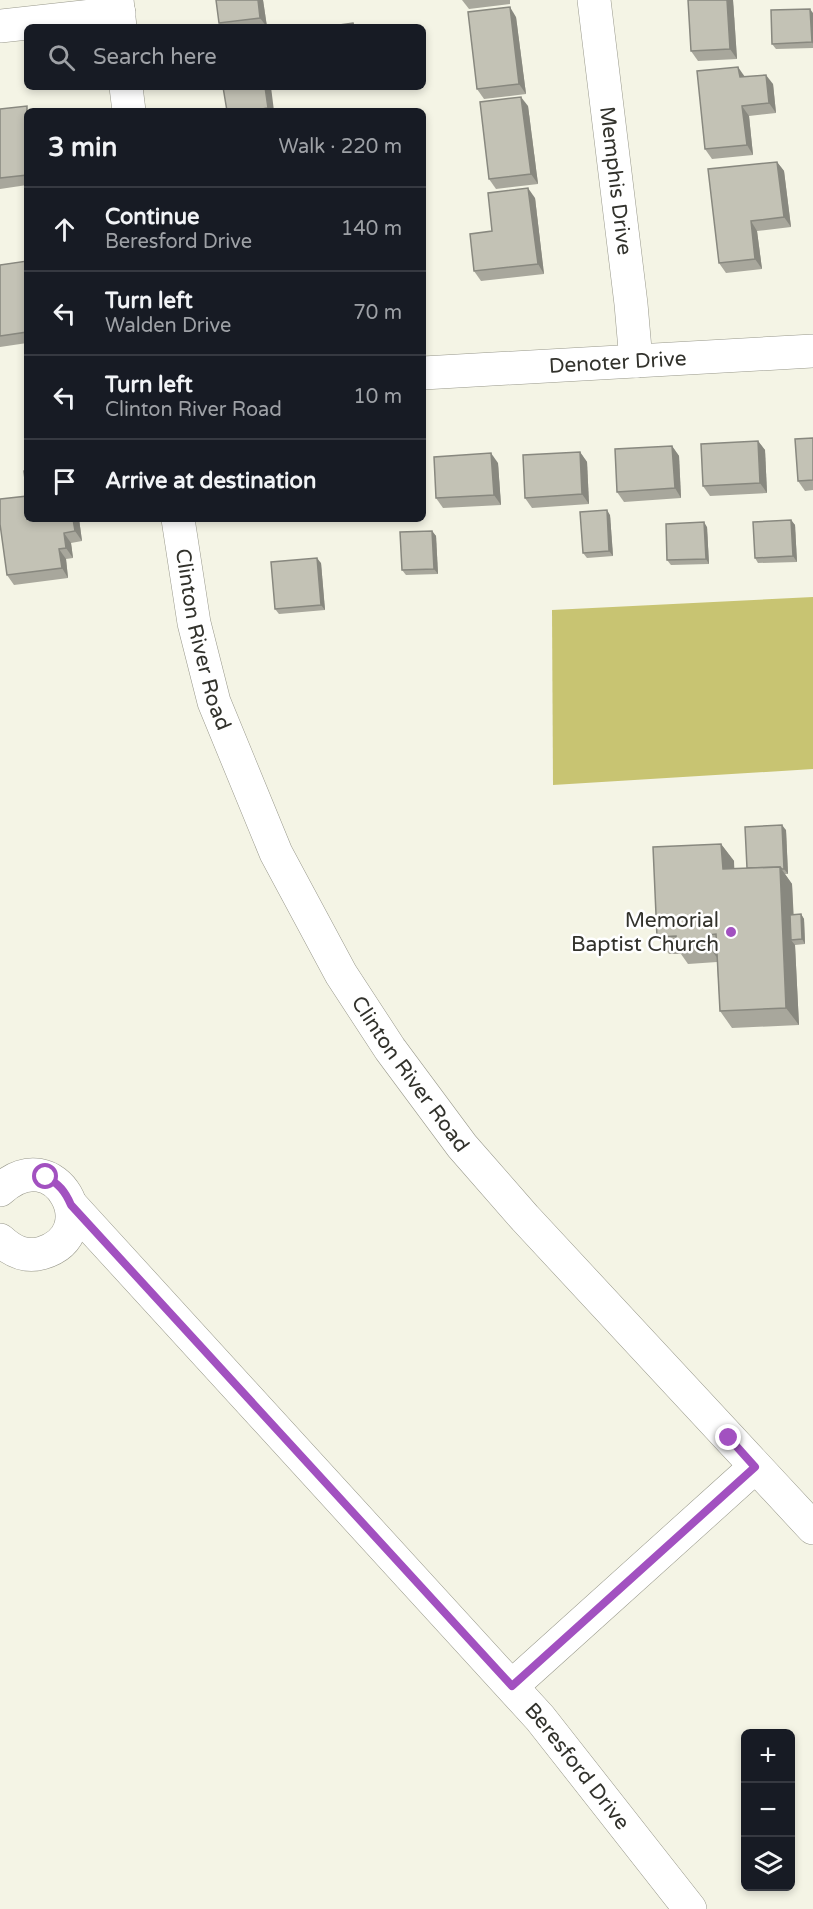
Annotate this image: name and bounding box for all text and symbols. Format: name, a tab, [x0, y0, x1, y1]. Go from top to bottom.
search box	[24, 24, 426, 90]
icon: search	[45, 41, 78, 74]
text: Search here	[93, 44, 217, 70]
street label: Memphis Drive	[595, 105, 637, 257]
text: 3 min	[48, 132, 117, 163]
text: Walk · 220 m	[279, 135, 402, 159]
text: Continue	[105, 204, 200, 230]
icon: ahead	[48, 213, 81, 246]
text: 140 m	[341, 217, 402, 241]
text: Beresford Drive	[105, 230, 252, 254]
text: Turn left	[105, 288, 193, 314]
icon: left	[48, 297, 81, 330]
text: 70 m	[353, 301, 402, 325]
text: Walden Drive	[105, 314, 231, 338]
street label: Denoter Drive	[548, 346, 687, 378]
text: Turn left	[105, 372, 193, 398]
icon: left	[48, 381, 81, 414]
text: 10 m	[353, 385, 402, 409]
text: Clinton River Road	[105, 398, 282, 422]
icon: arrive	[48, 465, 81, 498]
text: Arrive at destination	[105, 468, 316, 494]
street label: Clinton River Road	[170, 547, 237, 734]
place label: Memorial Baptist Church	[571, 908, 719, 957]
marker: Memorial Baptist Church	[724, 925, 738, 939]
street label: Clinton River Road	[346, 991, 475, 1157]
route start	[32, 1163, 58, 1189]
route end	[715, 1424, 741, 1450]
street label: Beresford Drive	[520, 1698, 635, 1834]
map controls	[741, 1729, 795, 1891]
button: +	[741, 1729, 795, 1783]
button: −	[741, 1783, 795, 1837]
button: layers	[741, 1837, 795, 1891]

